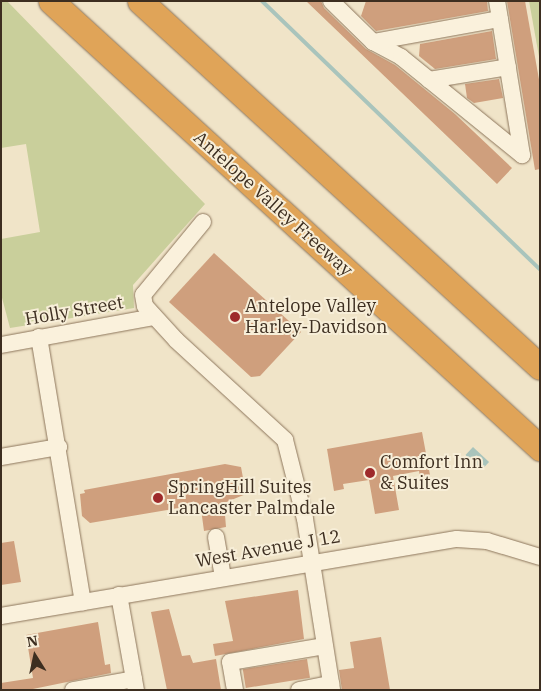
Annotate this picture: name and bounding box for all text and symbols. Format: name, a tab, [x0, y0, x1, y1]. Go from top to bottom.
street label: Antelope Valley Freeway	[189, 127, 357, 281]
street label: Holly Street	[23, 292, 125, 330]
place label: Antelope Valley Harley-Davidson	[245, 296, 387, 338]
marker: Antelope Valley Harley-Davidson	[229, 311, 241, 323]
place label: Comfort Inn & Suites	[380, 452, 483, 494]
marker: Comfort Inn & Suites	[364, 467, 376, 479]
place label: SpringHill Suites Lancaster Palmdale	[168, 477, 335, 520]
marker: SpringHill Suites Lancaster Palmdale	[152, 492, 164, 504]
street label: West Avenue J 12	[194, 526, 342, 572]
north arrow	[10, 631, 60, 681]
text: N	[25, 631, 39, 651]

